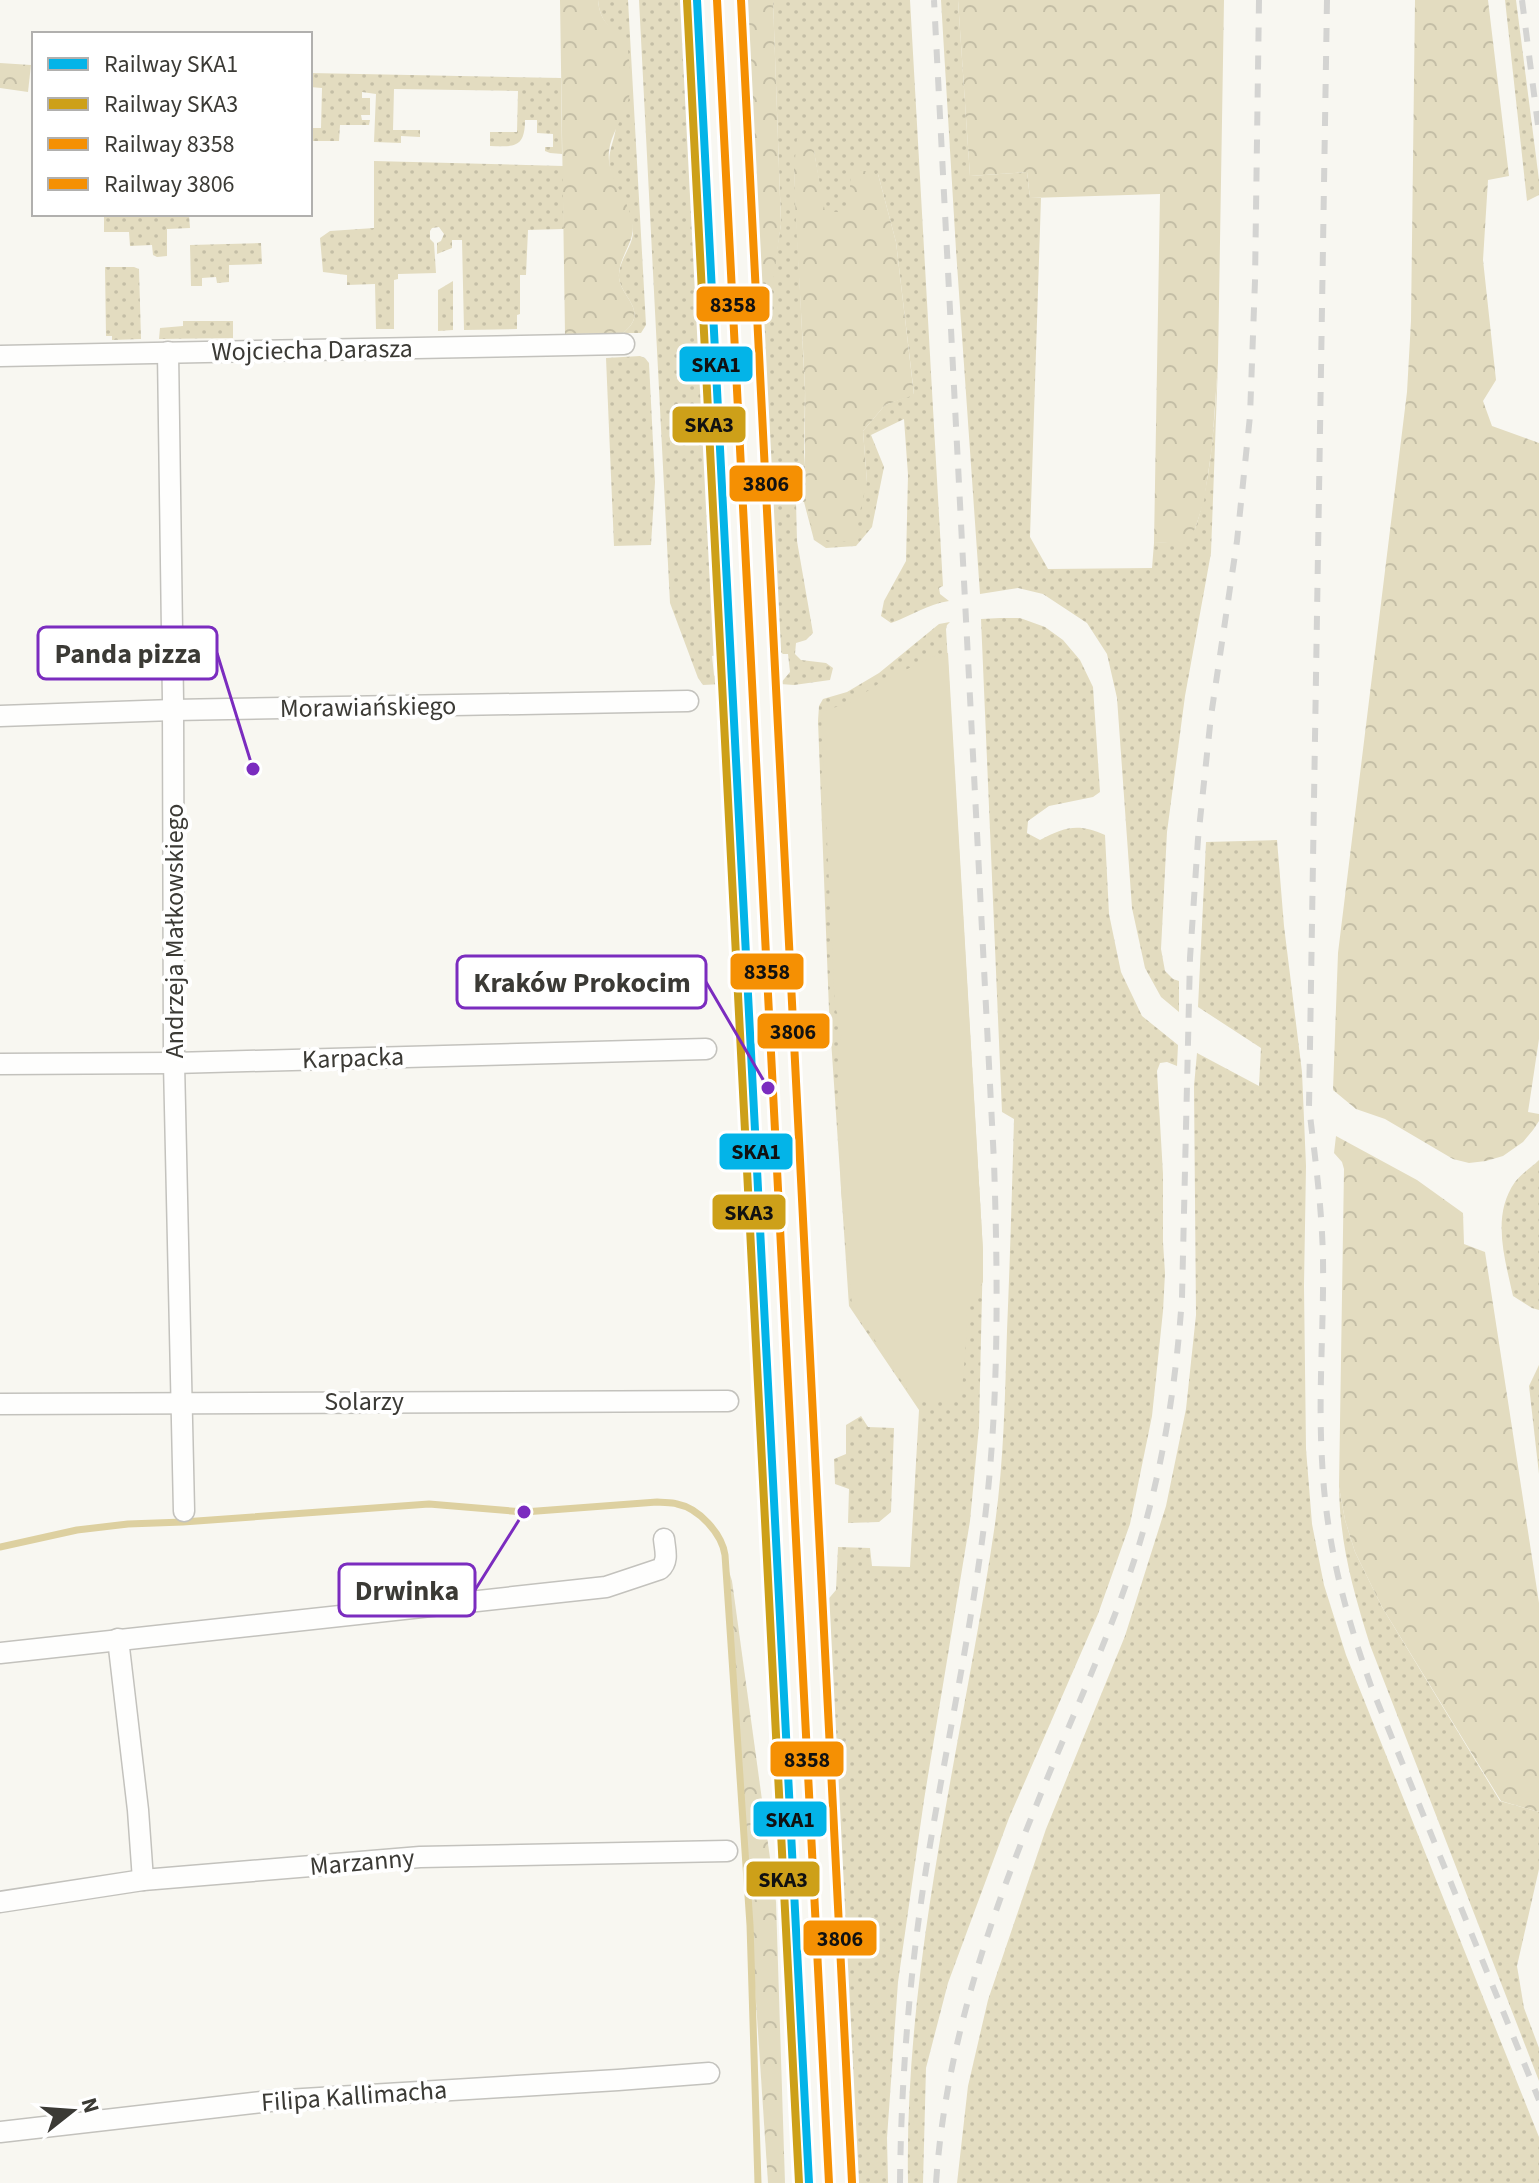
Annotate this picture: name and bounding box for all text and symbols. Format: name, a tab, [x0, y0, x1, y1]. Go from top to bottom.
legend	[32, 32, 312, 216]
text: Railway SKA1	[104, 47, 238, 82]
text: Railway SKA3	[104, 87, 238, 122]
text: Railway 8358	[104, 127, 235, 162]
text: Railway 3806	[104, 167, 235, 202]
line badge: 8358	[695, 285, 771, 323]
text: 8358	[710, 289, 756, 321]
street label: Wojciecha Darasza	[211, 330, 413, 370]
line badge: SKA1	[678, 345, 754, 383]
text: SKA1	[691, 349, 741, 381]
line badge: SKA3	[671, 405, 747, 444]
text: SKA3	[684, 409, 734, 441]
line badge: 3806	[728, 464, 804, 503]
text: 3806	[743, 468, 789, 500]
callout: Panda pizza	[38, 627, 217, 679]
text: Panda pizza	[55, 634, 201, 674]
street label: Morawiańskiego	[279, 687, 457, 727]
street label: Andrzeja Małkowskiego	[156, 804, 193, 1058]
line badge: 8358	[729, 952, 805, 991]
callout: Kraków Prokocim	[457, 956, 706, 1008]
text: 8358	[744, 956, 790, 988]
text: Kraków Prokocim	[473, 963, 691, 1003]
line badge: 3806	[756, 1012, 831, 1050]
text: 3806	[770, 1016, 816, 1048]
street label: Karpacka	[301, 1038, 405, 1078]
line badge: SKA1	[718, 1132, 794, 1171]
text: SKA1	[731, 1136, 781, 1168]
line badge: SKA3	[711, 1193, 787, 1231]
text: SKA3	[724, 1197, 774, 1229]
street label: Solarzy	[324, 1383, 404, 1420]
callout: Drwinka	[339, 1564, 475, 1616]
text: Drwinka	[355, 1571, 459, 1611]
line badge: 8358	[769, 1740, 845, 1778]
text: 8358	[784, 1744, 830, 1776]
line badge: SKA1	[752, 1800, 828, 1838]
text: SKA1	[765, 1804, 815, 1836]
street label: Marzanny	[308, 1839, 416, 1885]
line badge: SKA3	[745, 1860, 821, 1898]
text: SKA3	[758, 1864, 808, 1896]
line badge: 3806	[802, 1919, 878, 1957]
text: 3806	[817, 1923, 863, 1955]
north arrow	[32, 2071, 112, 2151]
street label: Filipa Kallimacha	[260, 2071, 448, 2121]
text: N	[73, 2094, 108, 2117]

